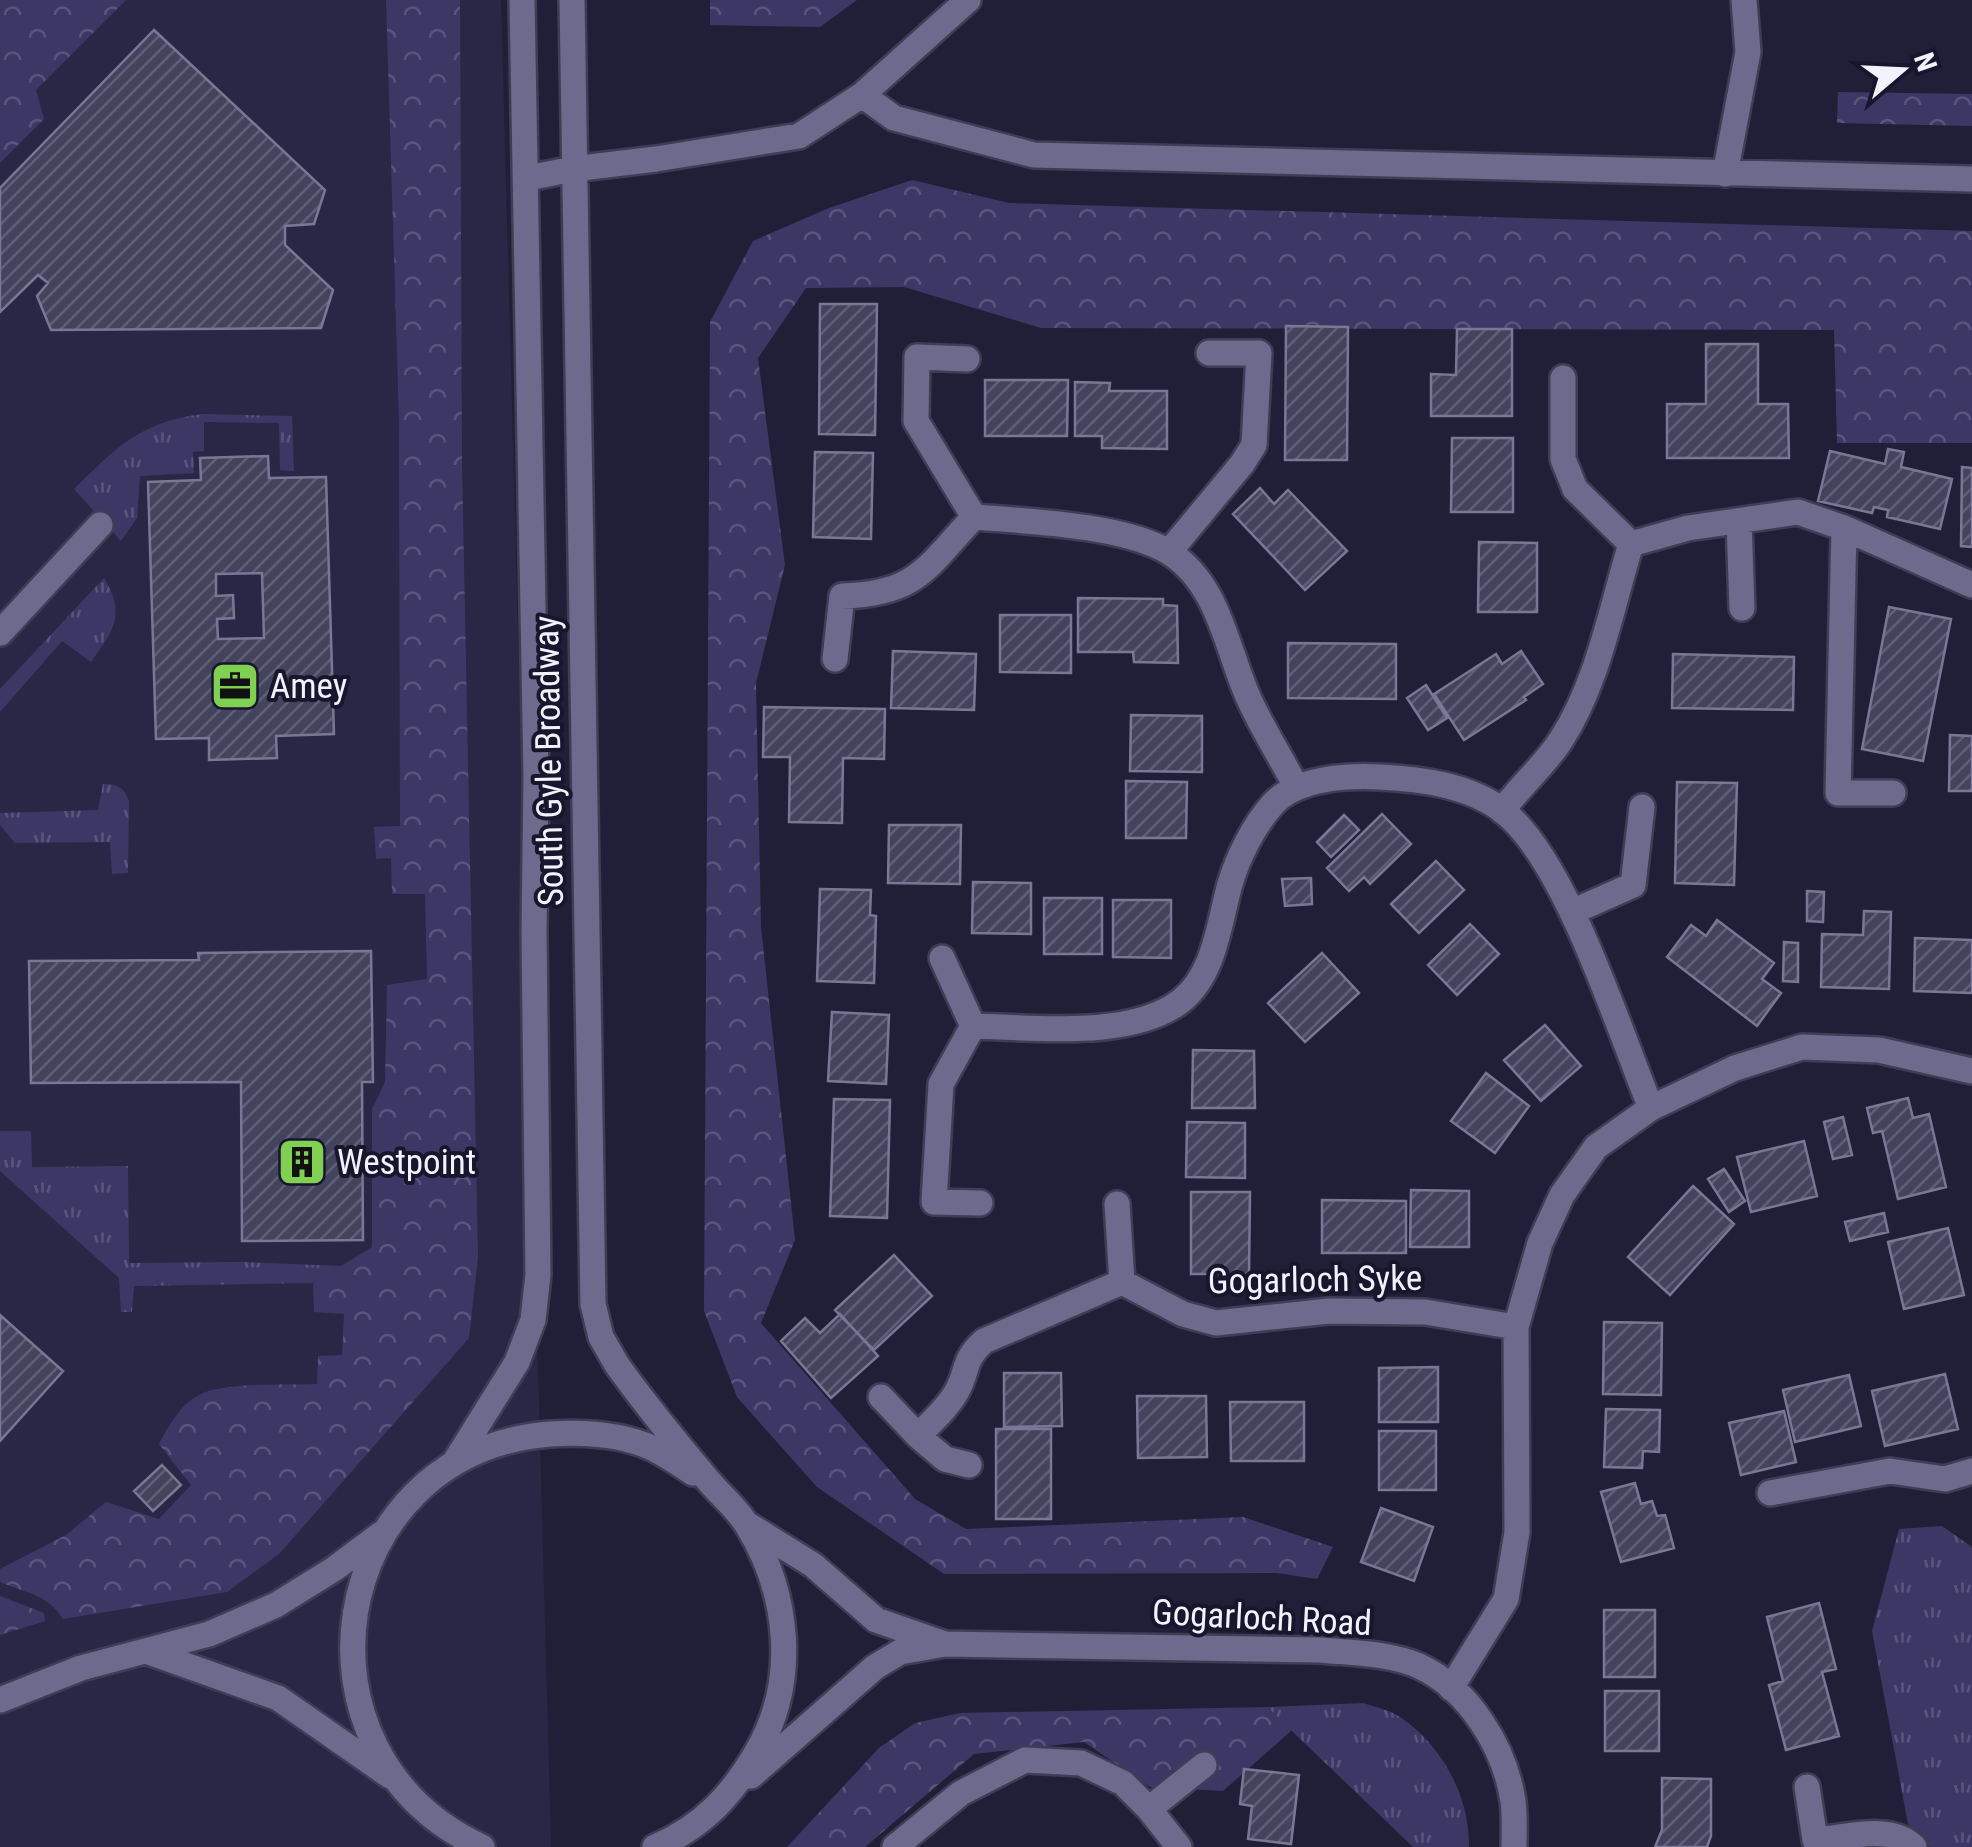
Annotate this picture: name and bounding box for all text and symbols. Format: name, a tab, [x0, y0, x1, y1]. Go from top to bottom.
north arrow	[1852, 20, 1952, 120]
text: N	[1907, 49, 1944, 76]
street label: South Gyle Broadway	[526, 615, 572, 907]
office icon: Amey	[209, 660, 261, 712]
place label: Amey	[270, 666, 347, 707]
building icon: Westpoint	[276, 1136, 328, 1188]
place label: Westpoint	[337, 1142, 476, 1183]
street label: Gogarloch Syke	[1208, 1258, 1422, 1302]
street label: Gogarloch Road	[1151, 1592, 1373, 1644]

